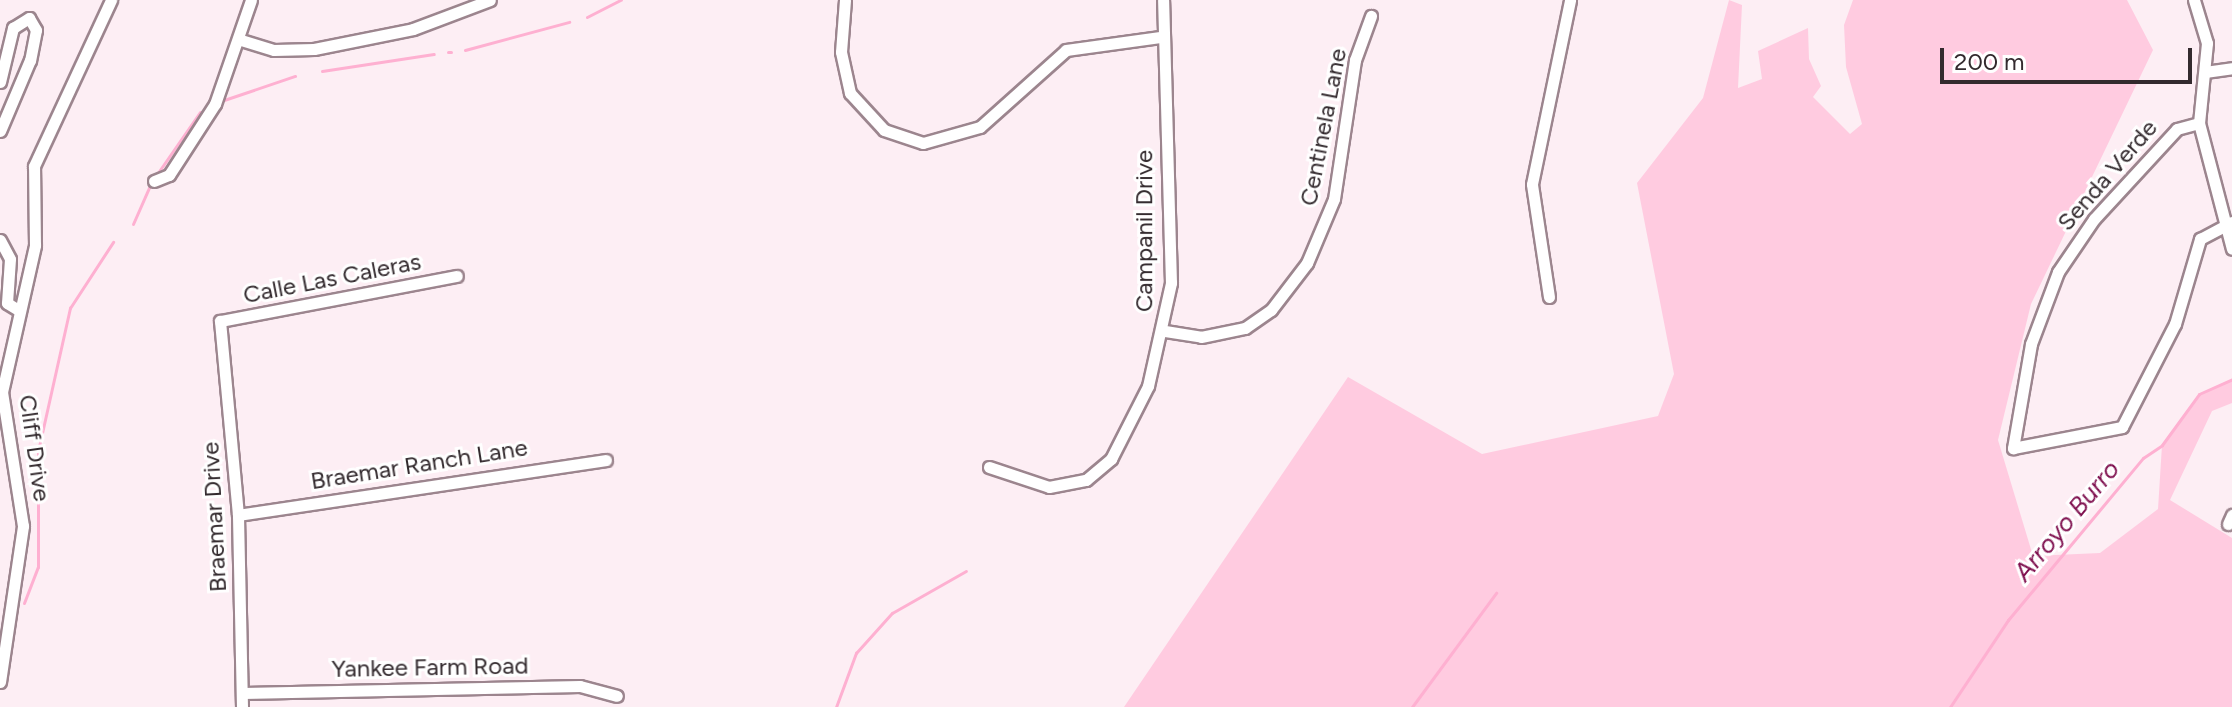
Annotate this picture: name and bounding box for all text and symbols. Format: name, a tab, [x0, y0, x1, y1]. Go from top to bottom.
scale bar	[1944, 32, 2196, 82]
street label: Centinela Lane	[1294, 46, 1352, 208]
text: 200 m	[1954, 47, 2025, 76]
street label: Senda Verde	[2051, 114, 2163, 236]
street label: Campanil Drive	[1130, 150, 1158, 312]
street label: Calle Las Caleras	[241, 247, 423, 309]
street label: Cliff Drive	[13, 393, 57, 503]
street label: Braemar Ranch Lane	[309, 433, 529, 495]
street label: Braemar Drive	[196, 441, 232, 593]
water label: Arroyo Burro	[2007, 454, 2127, 588]
street label: Yankee Farm Road	[331, 651, 529, 683]

